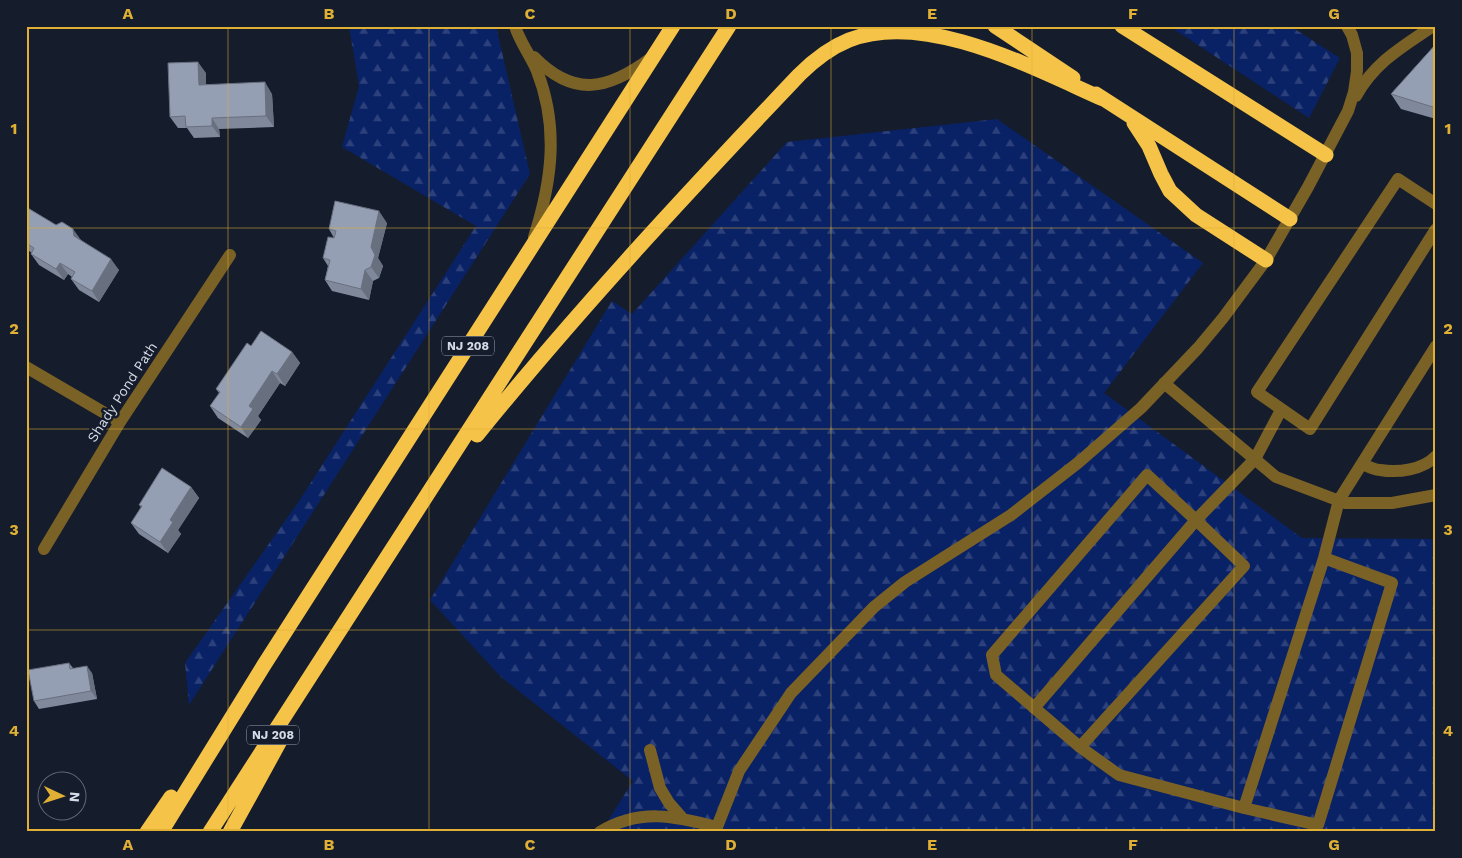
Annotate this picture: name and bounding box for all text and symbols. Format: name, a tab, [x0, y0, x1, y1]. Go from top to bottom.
text: A	[123, 4, 134, 23]
text: B	[324, 4, 335, 23]
text: C	[525, 4, 536, 23]
text: D	[725, 4, 737, 23]
text: E	[927, 4, 937, 23]
text: F	[1128, 4, 1138, 23]
text: G	[1328, 4, 1340, 23]
text: 1	[11, 119, 17, 138]
text: 1	[1445, 119, 1451, 138]
text: 2	[9, 319, 19, 338]
text: 2	[1443, 319, 1453, 338]
road number: NJ 208	[442, 336, 494, 356]
street label: Shady Pond Path	[84, 339, 160, 445]
text: 3	[9, 520, 19, 539]
text: 3	[1443, 520, 1453, 539]
text: 4	[9, 721, 19, 740]
text: 4	[1443, 721, 1453, 740]
road number: NJ 208	[247, 726, 299, 744]
north arrow	[38, 770, 88, 820]
text: N	[67, 791, 83, 803]
text: A	[123, 835, 134, 854]
text: B	[324, 835, 335, 854]
text: C	[525, 835, 536, 854]
text: D	[725, 835, 737, 854]
text: E	[927, 835, 937, 854]
text: F	[1128, 835, 1138, 854]
text: G	[1328, 835, 1340, 854]

